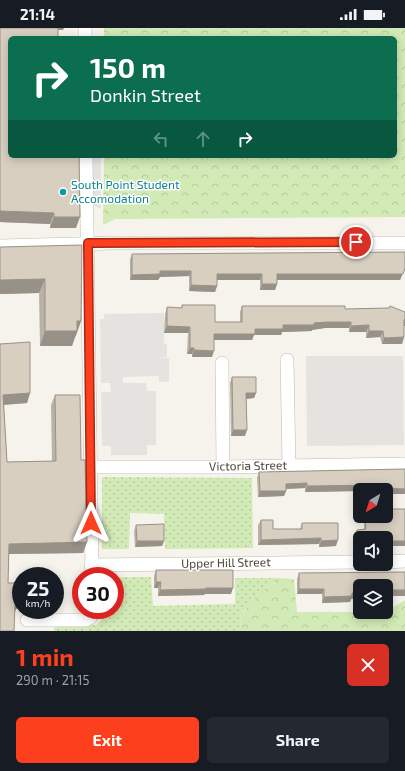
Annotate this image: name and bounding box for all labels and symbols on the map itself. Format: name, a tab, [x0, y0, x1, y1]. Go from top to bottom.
place label: South Point Student Accomodation	[71, 177, 180, 205]
marker: South Point Student Accomodation	[58, 187, 68, 197]
pin	[339, 225, 373, 259]
street label: Victoria Street	[209, 457, 287, 473]
north arrow	[353, 483, 393, 523]
position arrow	[70, 502, 112, 544]
street label: Upper Hill Street	[181, 554, 271, 570]
speed limit sign: 30	[72, 567, 124, 619]

